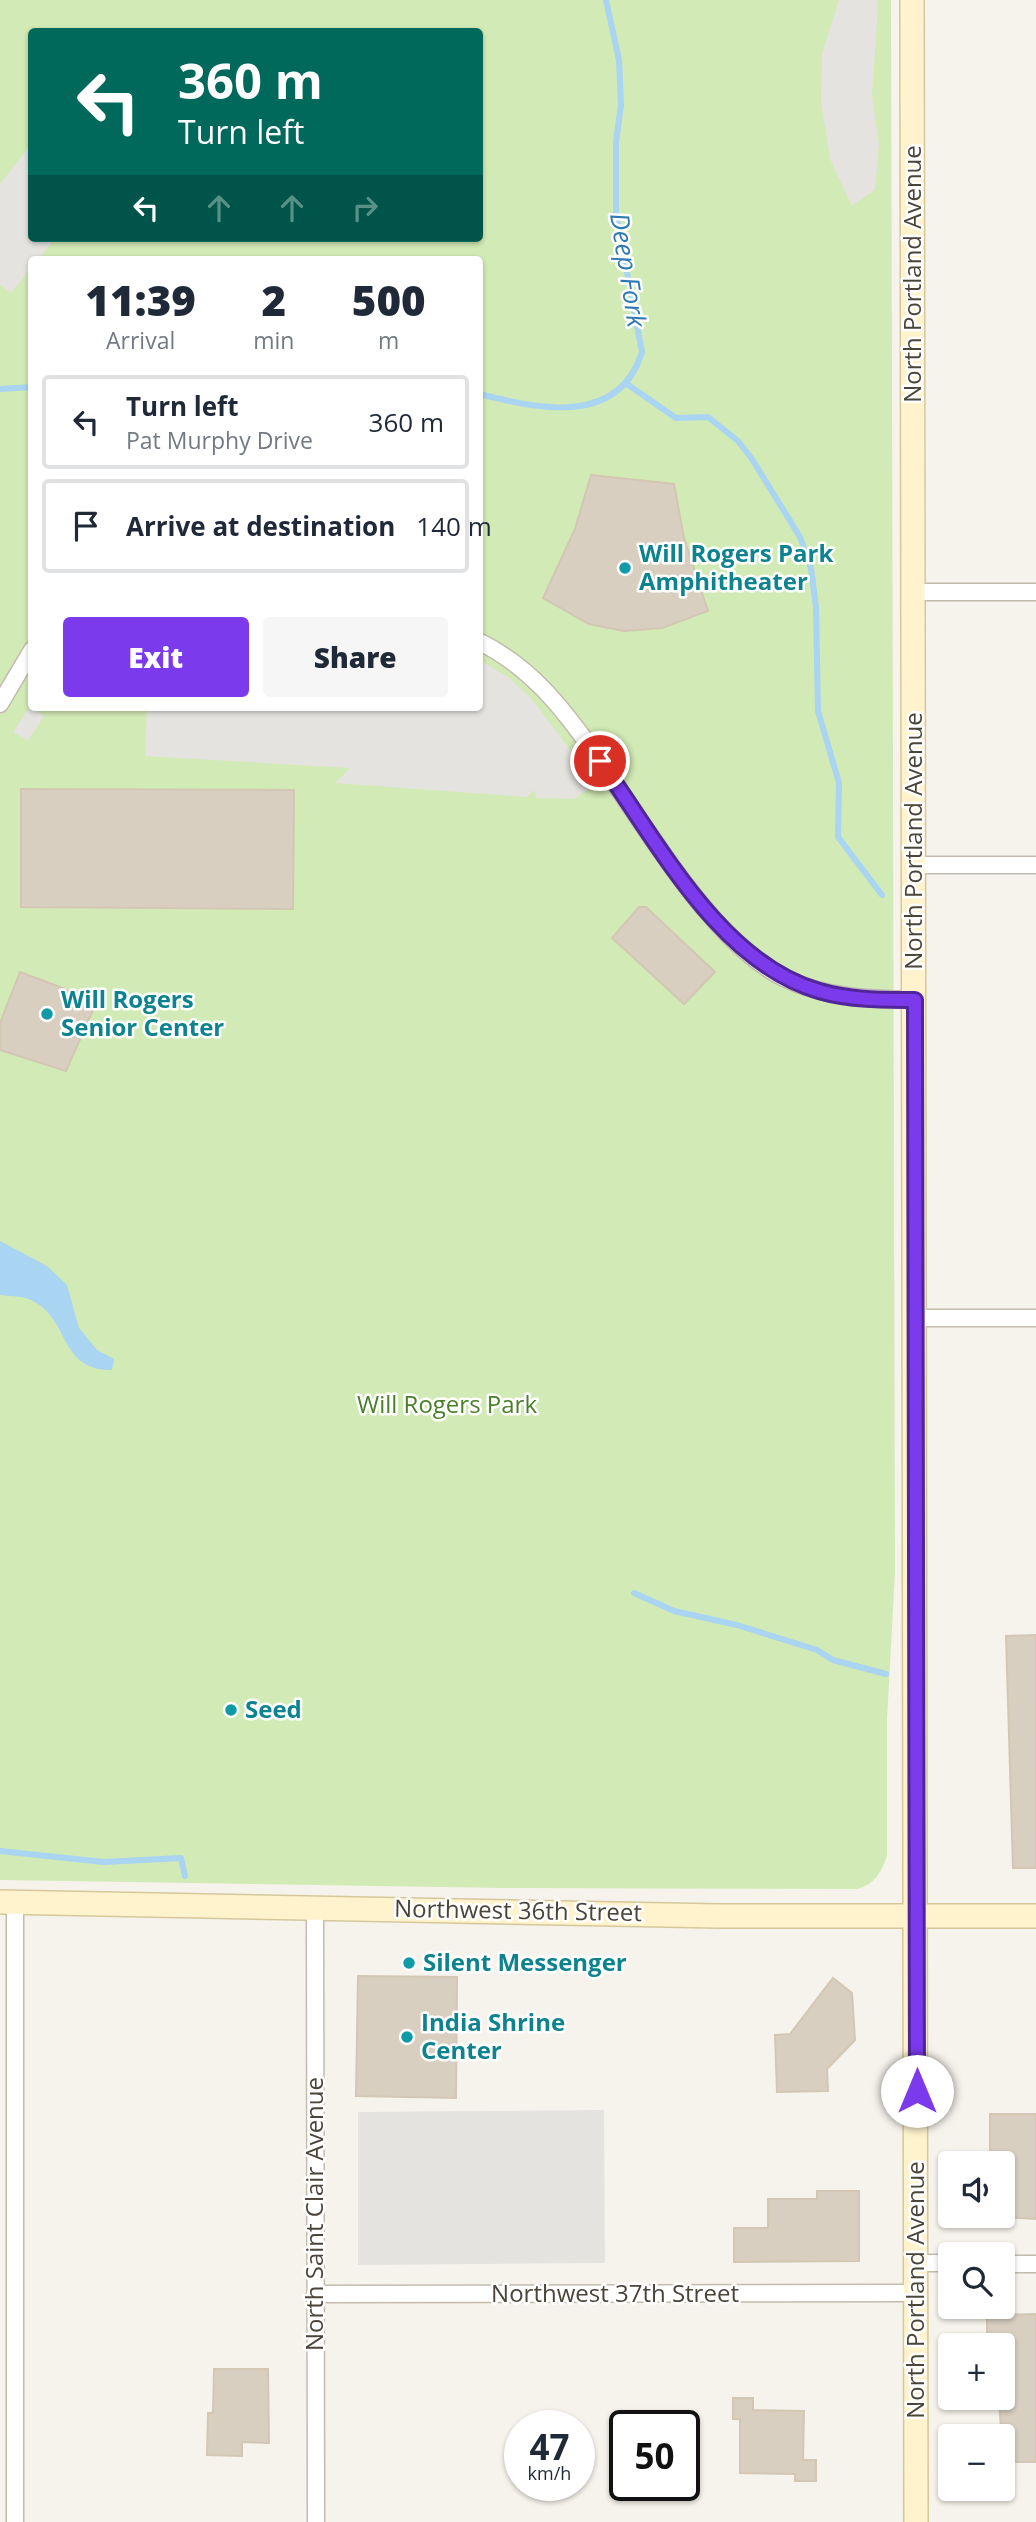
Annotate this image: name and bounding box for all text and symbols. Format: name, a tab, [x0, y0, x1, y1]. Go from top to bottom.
text: 360 m	[178, 47, 323, 113]
icon: left	[63, 56, 154, 147]
text: Turn left	[178, 110, 304, 153]
street label: North Portland Avenue	[895, 145, 928, 403]
icon: left	[127, 189, 165, 227]
icon: ahead	[200, 189, 238, 227]
icon: ahead	[273, 189, 311, 227]
icon: right	[346, 189, 384, 227]
water label: Deep Fork	[602, 210, 656, 331]
text: 11:39	[85, 271, 196, 328]
text: 2	[262, 271, 286, 328]
text: 500	[352, 271, 426, 328]
text: Arrival	[106, 324, 175, 356]
text: min	[253, 324, 294, 356]
text: m	[378, 324, 399, 356]
text: Turn left	[126, 388, 238, 424]
icon: left	[67, 403, 105, 441]
text: 360 m	[369, 404, 444, 440]
text: Pat Murphy Drive	[126, 424, 313, 456]
icon: arrive	[67, 507, 105, 545]
text: Arrive at destination	[126, 508, 395, 544]
text: 140 m	[416, 508, 492, 544]
place label: Will Rogers Park Amphitheater	[639, 536, 833, 597]
marker: Will Rogers Park Amphitheater	[617, 560, 633, 576]
button: Exit	[63, 617, 249, 697]
button: Share	[263, 617, 448, 697]
street label: North Portland Avenue	[896, 712, 929, 970]
pin	[570, 731, 630, 791]
icon: arrive	[581, 742, 619, 780]
place label: Will Rogers Senior Center	[61, 982, 224, 1043]
marker: Will Rogers Senior Center	[39, 1006, 55, 1022]
park label: Will Rogers Park	[357, 1387, 537, 1420]
place label: Seed	[245, 1692, 302, 1725]
marker: Seed	[223, 1702, 239, 1718]
street label: Northwest 36th Street	[394, 1891, 642, 1928]
place label: Silent Messenger	[423, 1945, 627, 1978]
marker: Silent Messenger	[401, 1955, 417, 1971]
place label: India Shrine Center	[421, 2005, 565, 2066]
marker: India Shrine Center	[399, 2029, 415, 2045]
position arrow	[880, 2054, 954, 2128]
street label: North Saint Clair Avenue	[297, 2077, 330, 2351]
map controls	[938, 2151, 1015, 2501]
button: sound	[938, 2151, 1015, 2228]
street label: North Portland Avenue	[898, 2161, 931, 2419]
button: search	[938, 2242, 1015, 2319]
street label: Northwest 37th Street	[491, 2276, 739, 2309]
button: +	[938, 2333, 1015, 2410]
speed limit sign: 50	[609, 2410, 700, 2501]
text: 47	[529, 2423, 570, 2470]
button: −	[938, 2424, 1015, 2501]
text: km/h	[528, 2461, 571, 2485]

